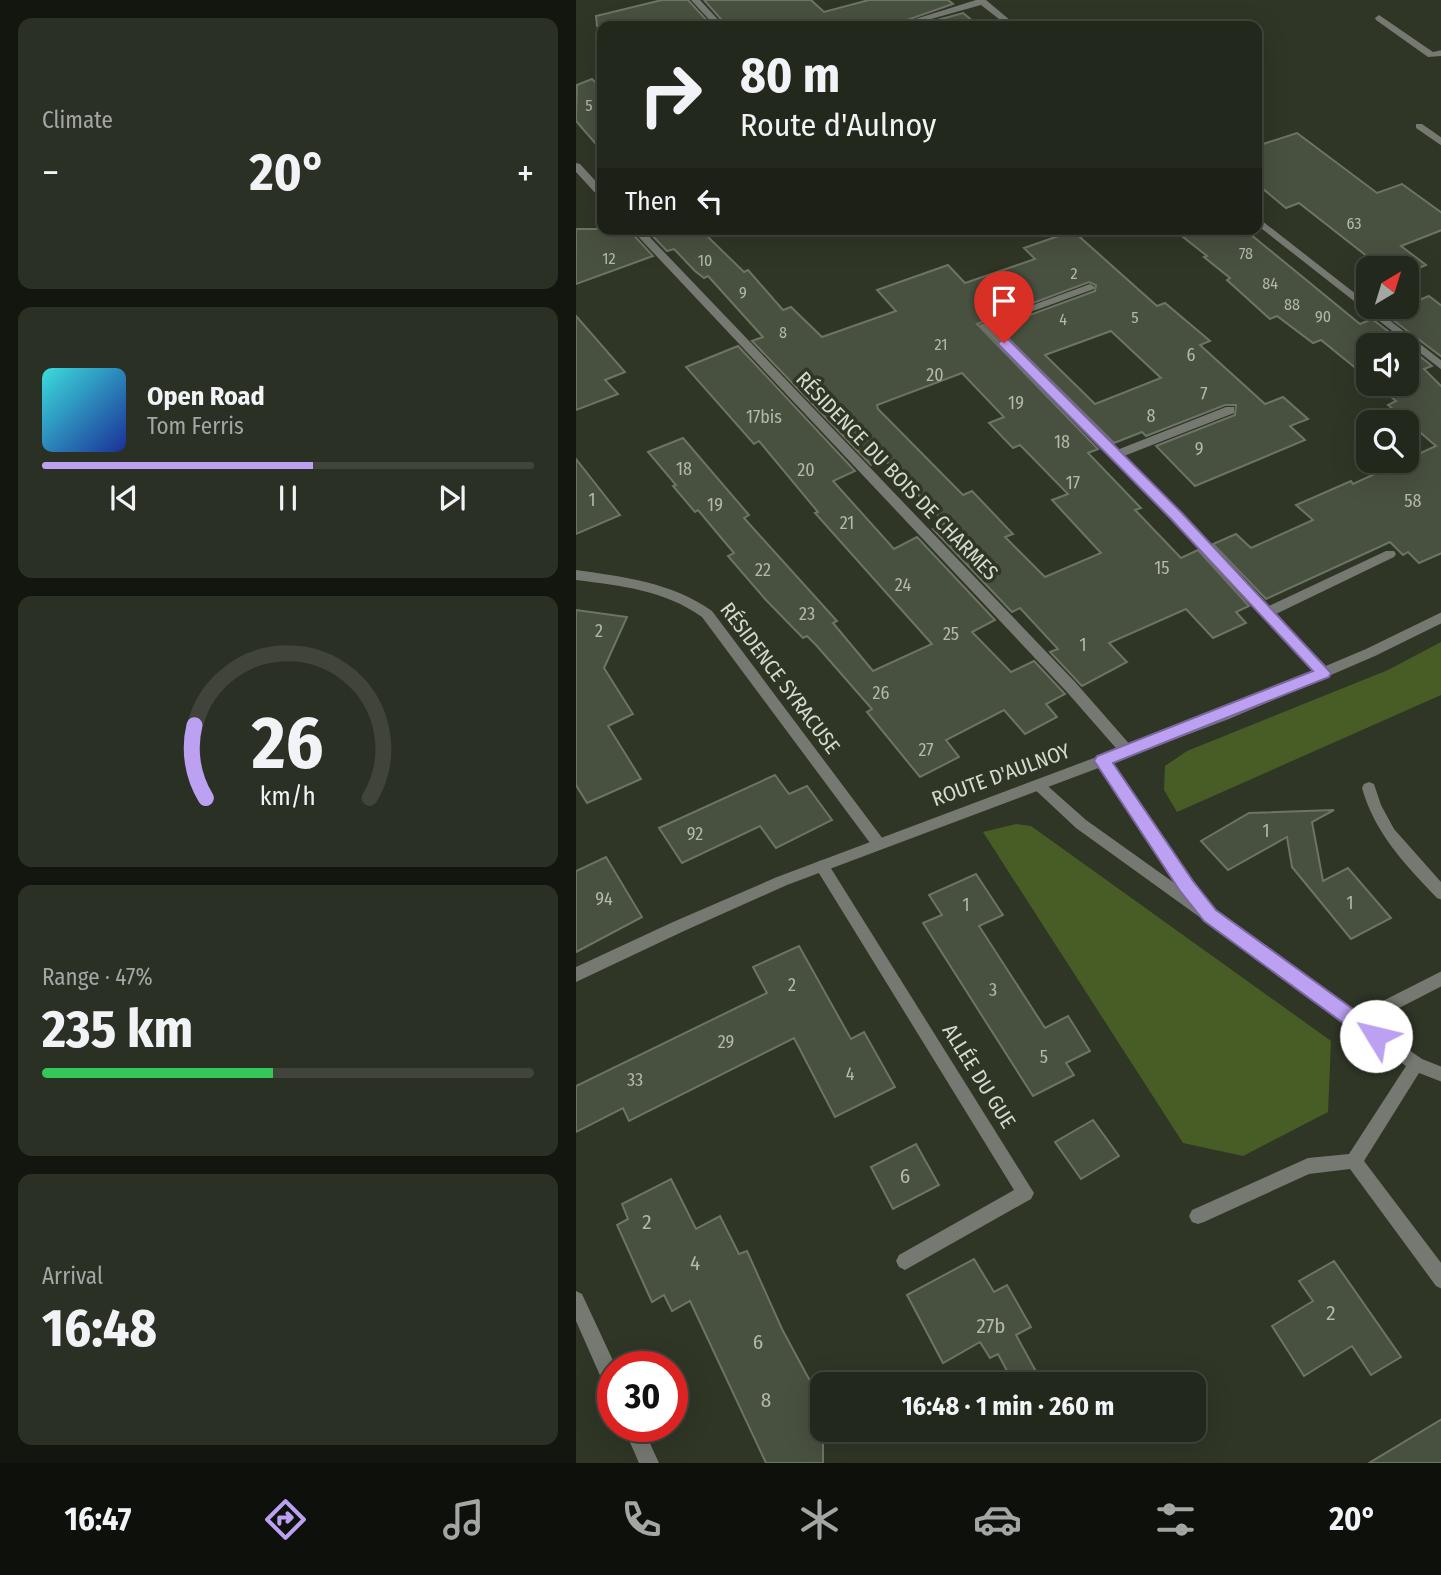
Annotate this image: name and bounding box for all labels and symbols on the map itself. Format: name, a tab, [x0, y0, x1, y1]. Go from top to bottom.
house number: 5	[585, 96, 593, 115]
house number: 63	[1346, 214, 1362, 233]
house number: 78	[1239, 244, 1253, 263]
house number: 12	[602, 249, 616, 268]
house number: 10	[698, 251, 712, 270]
north arrow	[1356, 256, 1420, 318]
house number: 2	[1070, 264, 1078, 283]
pin	[974, 271, 1034, 343]
house number: 84	[1262, 274, 1278, 293]
house number: 9	[739, 283, 747, 302]
house number: 88	[1284, 295, 1300, 314]
house number: 90	[1315, 307, 1331, 326]
house number: 5	[1131, 308, 1139, 327]
house number: 4	[1059, 310, 1067, 329]
house number: 8	[779, 323, 787, 342]
house number: 21	[935, 335, 947, 354]
house number: 6	[1187, 344, 1196, 366]
house number: 20	[926, 364, 944, 386]
street label: RÉSIDENCE DU BOIS DE CHARMES	[790, 366, 1004, 586]
house number: 7	[1200, 383, 1208, 405]
house number: 19	[1008, 392, 1024, 414]
house number: 8	[1147, 405, 1156, 427]
house number: 17bis	[746, 406, 782, 428]
house number: 18	[1054, 431, 1070, 453]
house number: 9	[1195, 438, 1203, 460]
house number: 18	[676, 458, 692, 480]
house number: 20	[797, 459, 815, 481]
house number: 17	[1066, 472, 1080, 494]
house number: 1	[588, 489, 596, 511]
house number: 58	[1404, 490, 1422, 512]
house number: 19	[707, 494, 723, 516]
house number: 21	[840, 512, 854, 534]
house number: 15	[1154, 557, 1170, 579]
house number: 22	[755, 559, 771, 581]
house number: 24	[895, 574, 911, 596]
street label: RÉSIDENCE SYRACUSE	[715, 597, 846, 759]
house number: 23	[799, 603, 815, 625]
house number: 2	[595, 620, 603, 642]
house number: 25	[943, 623, 959, 645]
house number: 1	[1079, 634, 1087, 656]
house number: 26	[873, 682, 890, 704]
street label: ROUTE D'AULNOY	[928, 738, 1074, 812]
house number: 27	[918, 739, 934, 761]
house number: 1	[1262, 820, 1270, 842]
house number: 92	[687, 823, 703, 845]
house number: 94	[595, 888, 613, 910]
house number: 1	[1346, 892, 1354, 914]
house number: 1	[962, 894, 970, 916]
house number: 2	[788, 974, 796, 996]
house number: 3	[989, 979, 997, 1001]
position arrow	[1339, 999, 1413, 1073]
street label: ALLÉE DU GUE	[937, 1019, 1021, 1133]
house number: 29	[718, 1031, 734, 1053]
house number: 5	[1040, 1046, 1048, 1068]
house number: 4	[846, 1063, 855, 1085]
house number: 33	[627, 1069, 643, 1091]
house number: 6	[900, 1163, 910, 1189]
house number: 2	[642, 1209, 652, 1235]
house number: 4	[690, 1250, 700, 1276]
house number: 2	[1326, 1300, 1336, 1326]
house number: 27b	[977, 1313, 1005, 1339]
house number: 6	[753, 1329, 763, 1355]
speed limit sign: 30	[597, 1351, 688, 1442]
house number: 8	[761, 1387, 771, 1413]

